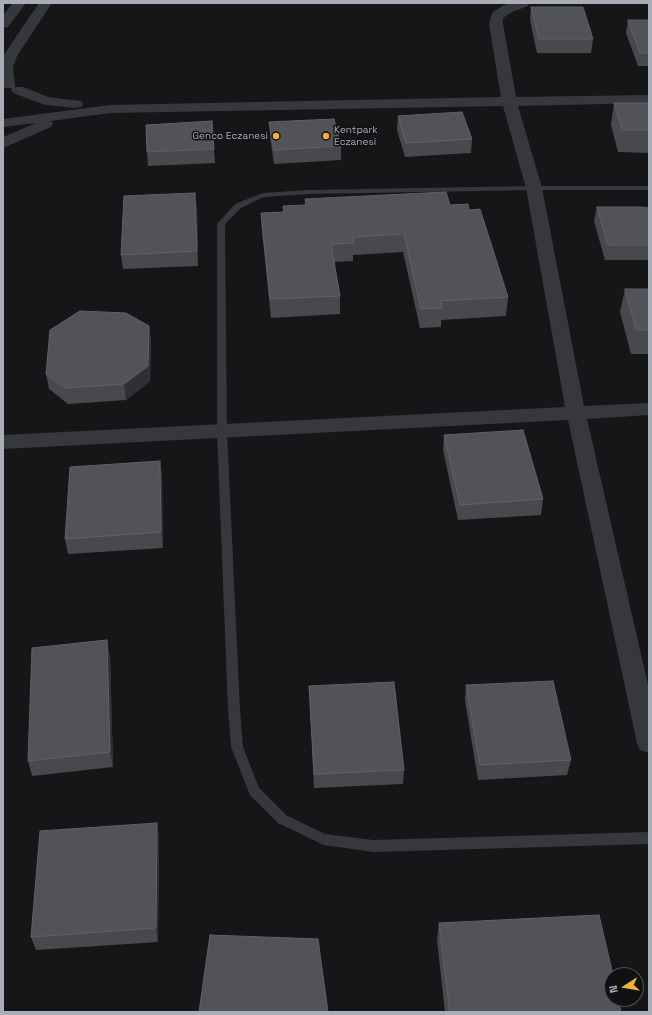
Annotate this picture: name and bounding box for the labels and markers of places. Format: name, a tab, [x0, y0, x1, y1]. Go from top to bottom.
place label: Kentpark Eczanesi	[334, 124, 378, 148]
place label: Genco Eczanesi	[192, 130, 268, 142]
marker: Genco Eczanesi	[271, 131, 281, 141]
marker: Kentpark Eczanesi	[321, 131, 331, 141]

